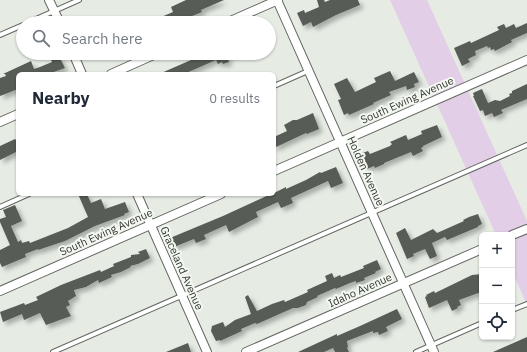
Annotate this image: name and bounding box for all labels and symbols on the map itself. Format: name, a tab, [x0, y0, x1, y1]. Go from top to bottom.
street label: South Ewing Avenue	[358, 73, 456, 127]
street label: Holden Avenue	[344, 134, 388, 208]
street label: South Ewing Avenue	[57, 205, 155, 259]
street label: Graceland Avenue	[157, 224, 207, 312]
street label: Idaho Avenue	[326, 270, 394, 310]

